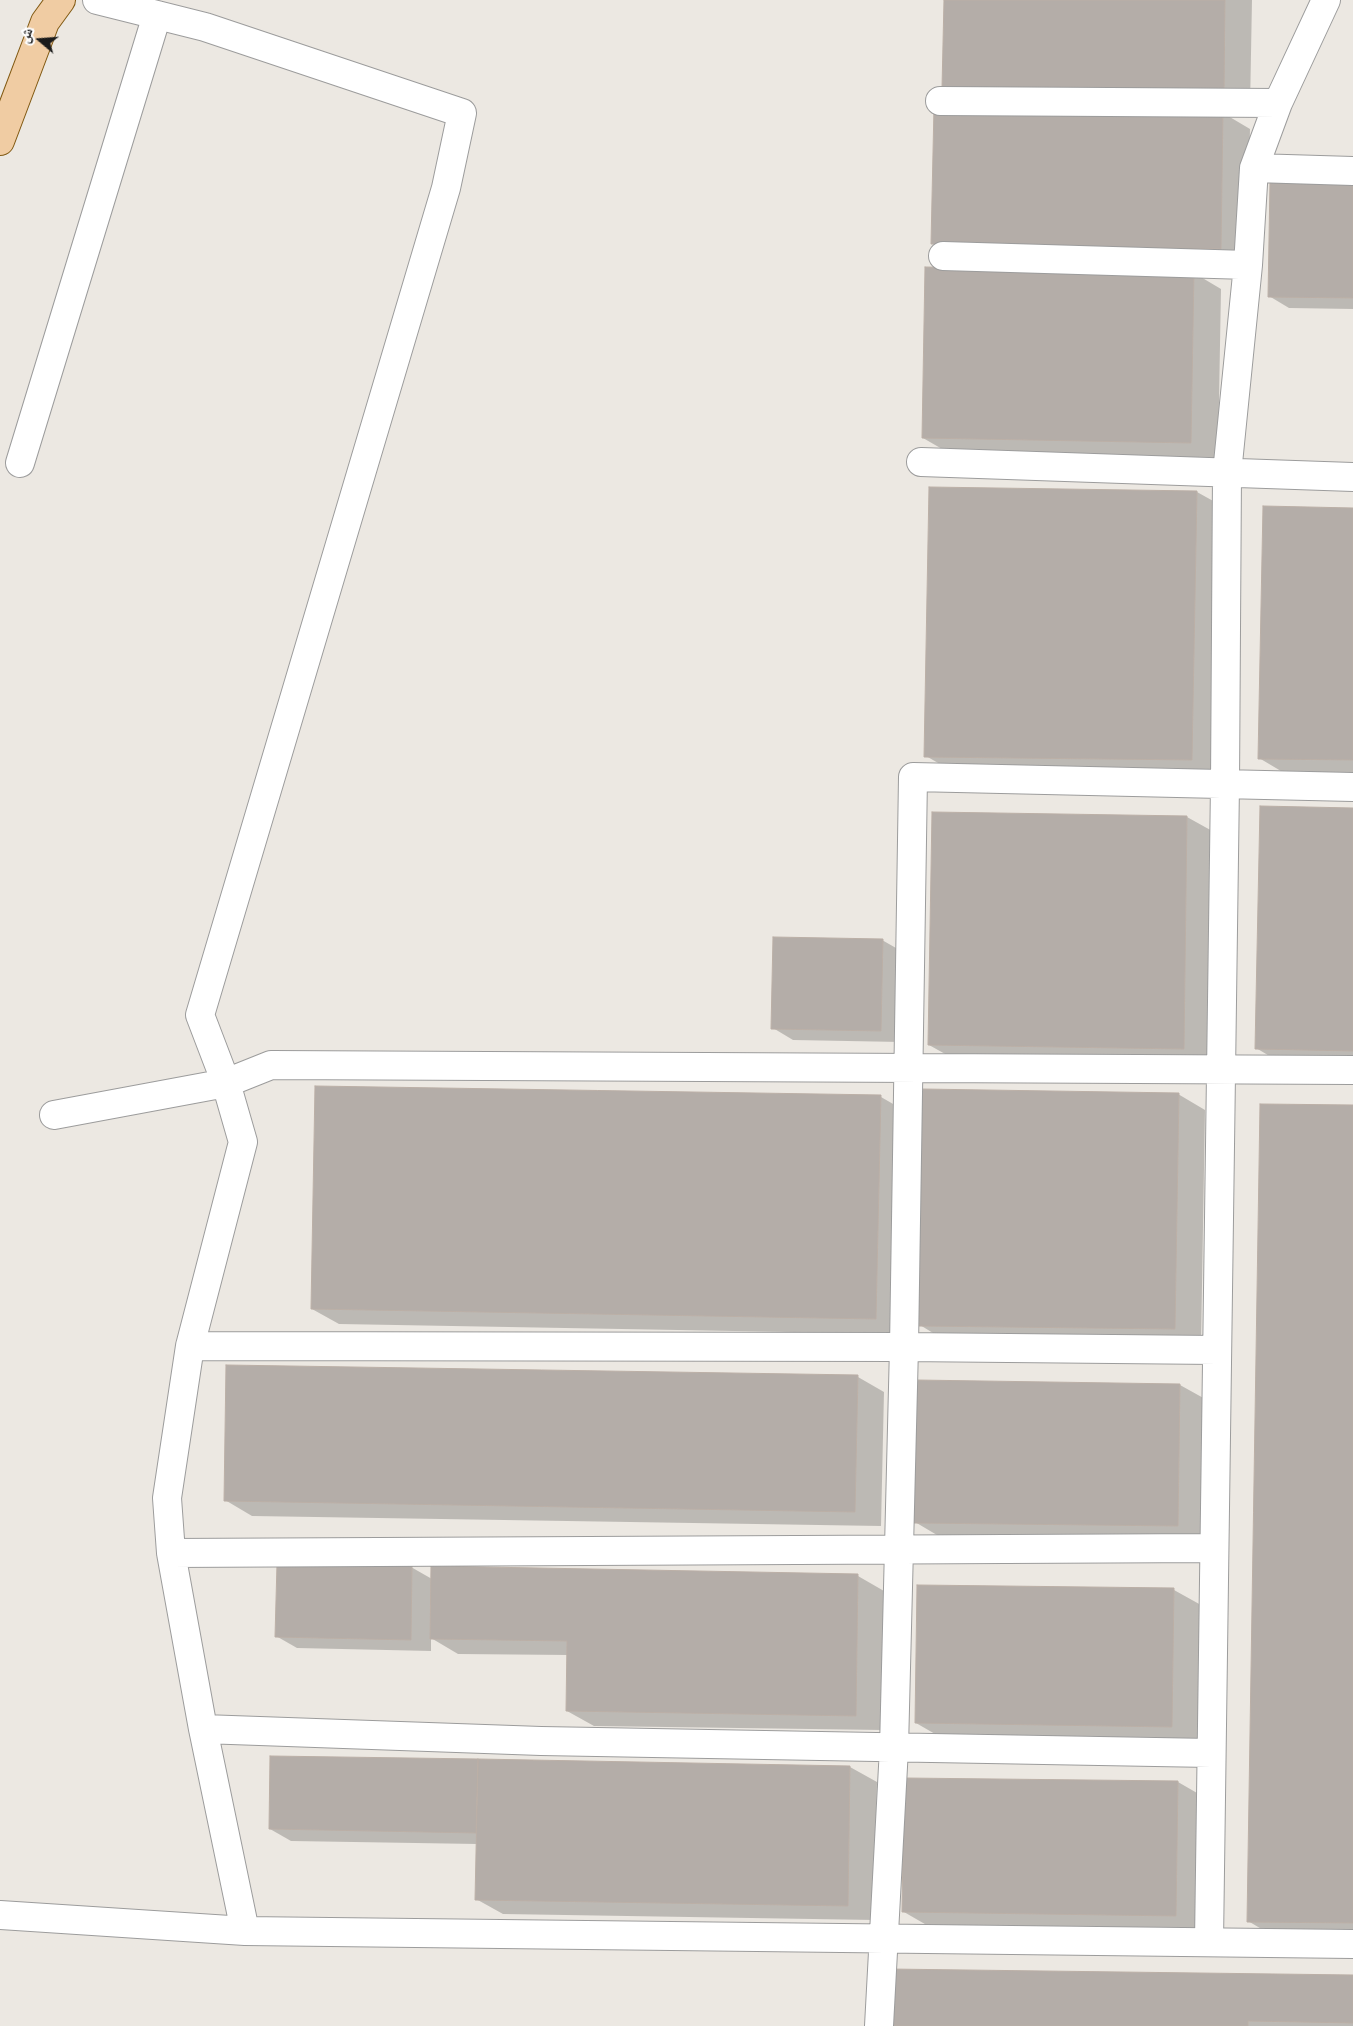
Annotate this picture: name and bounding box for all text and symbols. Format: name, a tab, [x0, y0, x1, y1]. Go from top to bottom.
north arrow	[15, 15, 65, 65]
text: ش	[16, 26, 36, 45]

